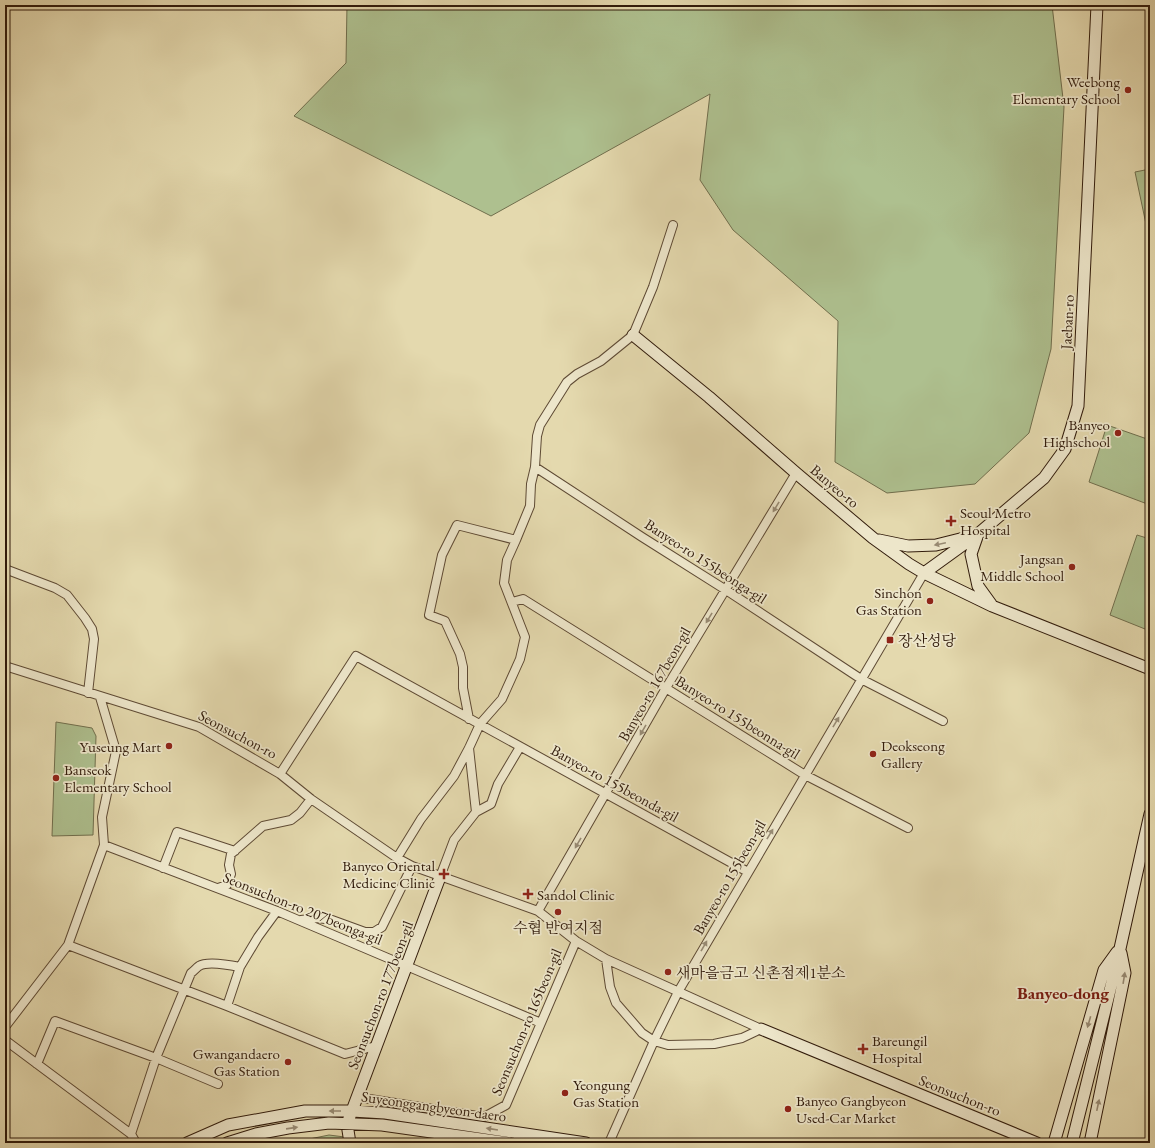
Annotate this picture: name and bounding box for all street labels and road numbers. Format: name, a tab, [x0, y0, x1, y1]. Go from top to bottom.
street label: Jaeban-ro	[1056, 294, 1078, 352]
street label: Banyeo-ro	[807, 460, 863, 512]
street label: Banyeo-ro 155beonga-gil	[641, 514, 771, 608]
street label: Banyeo-ro 167beon-gil	[613, 623, 695, 745]
street label: Banyeo-ro 155beonna-gil	[672, 671, 804, 763]
street label: Seonsuchon-ro	[195, 705, 281, 763]
street label: Banyeo-ro 155beonda-gil	[548, 740, 682, 826]
street label: Banyeo-ro 155beon-gil	[688, 816, 770, 938]
street label: Seonsuchon-ro 207beonga-gil	[221, 867, 386, 949]
street label: Seonsuchon-ro 177beon-gil	[343, 918, 417, 1072]
street label: Seonsuchon-ro 165beon-gil	[486, 945, 566, 1098]
street label: Seonsuchon-ro	[916, 1070, 1004, 1120]
street label: Suyeonggangbyeon-daero	[360, 1086, 508, 1126]

